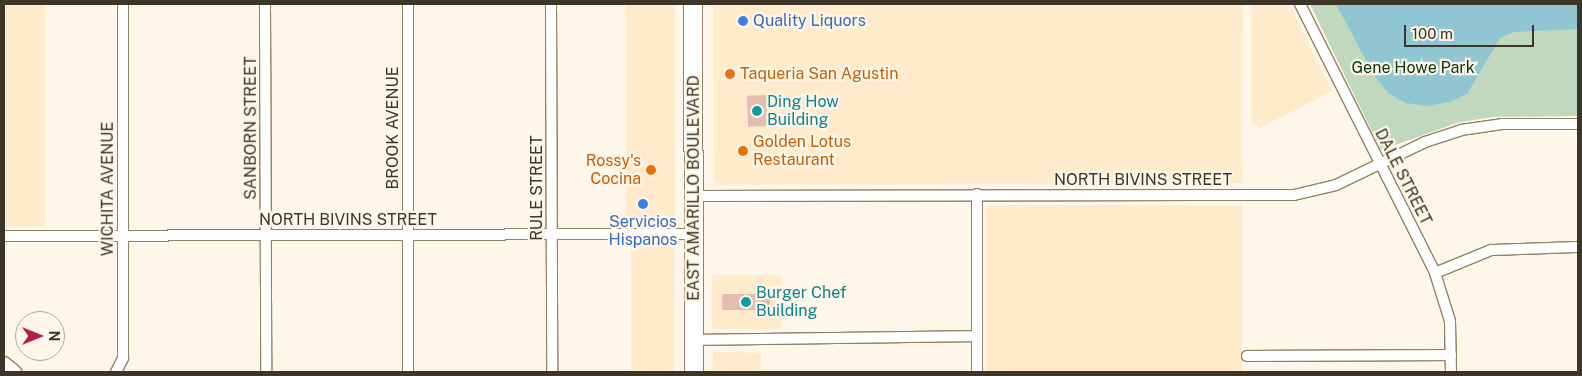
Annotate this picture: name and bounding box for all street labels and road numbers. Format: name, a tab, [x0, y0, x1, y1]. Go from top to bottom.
street label: SANBORN STREET	[241, 56, 261, 200]
street label: BROOK AVENUE	[383, 66, 403, 190]
street label: EAST AMARILLO BOULEVARD	[684, 75, 704, 301]
street label: WICHITA AVENUE	[98, 122, 118, 256]
street label: DALE STREET	[1370, 126, 1436, 228]
street label: RULE STREET	[527, 135, 547, 241]
street label: NORTH BIVINS STREET	[1054, 170, 1232, 190]
street label: NORTH BIVINS STREET	[259, 210, 437, 230]

